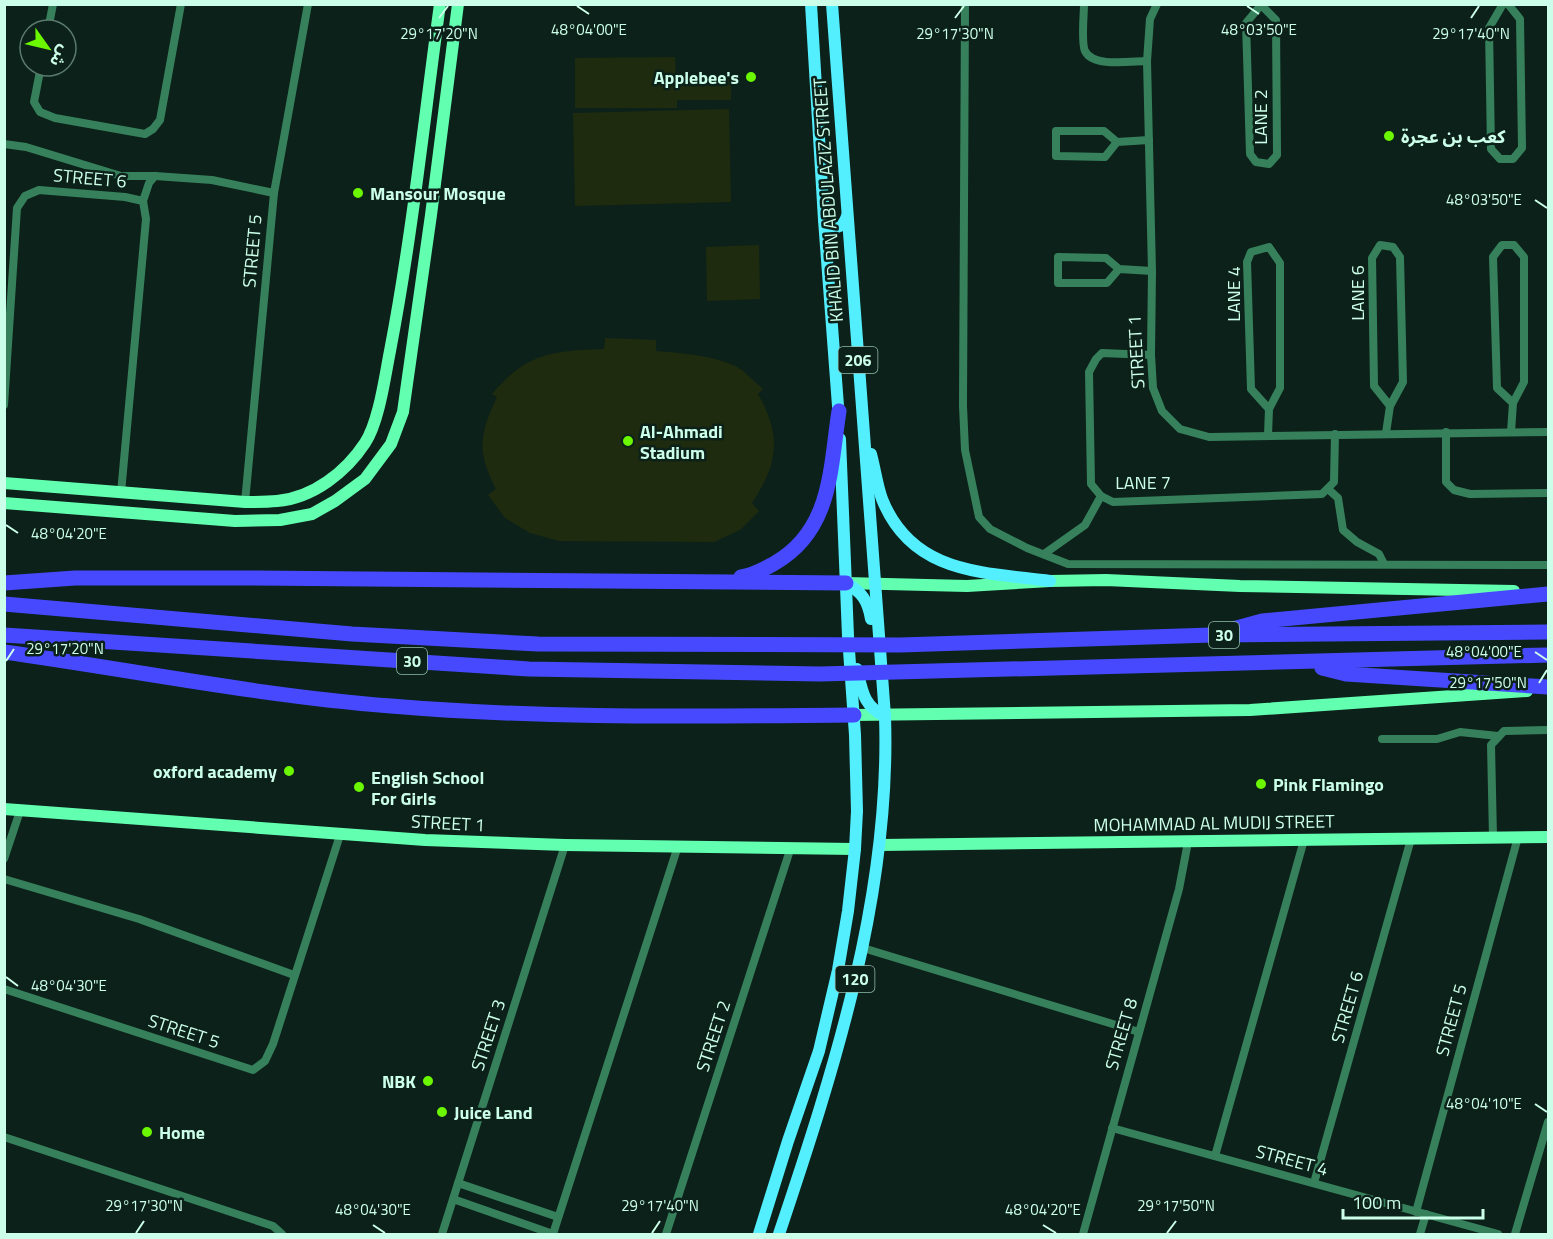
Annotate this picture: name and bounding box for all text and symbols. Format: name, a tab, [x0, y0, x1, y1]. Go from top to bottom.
north arrow	[18, 18, 78, 78]
text: 48°04'00"E	[551, 18, 627, 41]
text: 48°03'50"E	[1221, 18, 1297, 41]
text: 29°17'20"N	[400, 22, 478, 45]
text: 29°17'30"N	[916, 22, 994, 45]
text: 29°17'40"N	[1432, 22, 1510, 45]
text: ش	[44, 41, 77, 72]
place label: Applebee's	[654, 64, 739, 91]
marker: Applebee's	[744, 70, 758, 84]
street label: KHALID BIN ABDULAZIZ STREET	[806, 76, 850, 323]
street label: LANE 2	[1247, 89, 1274, 145]
place label: كعب بن عجرة	[1401, 123, 1506, 150]
marker: كعب بن عجرة	[1382, 129, 1396, 143]
street label: STREET 6	[52, 161, 128, 195]
place label: Mansour Mosque	[370, 180, 506, 207]
marker: Mansour Mosque	[351, 186, 365, 200]
text: 48°03'50"E	[1446, 188, 1522, 211]
street label: STREET 5	[235, 213, 269, 289]
street label: LANE 6	[1344, 265, 1371, 321]
street label: LANE 4	[1220, 266, 1247, 322]
street label: STREET 1	[1121, 314, 1151, 390]
road number: 206	[838, 347, 878, 373]
place label: Al-Ahmadi Stadium	[640, 418, 723, 466]
marker: Al-Ahmadi Stadium	[621, 434, 635, 448]
street label: LANE 7	[1115, 469, 1171, 496]
text: 48°04'20"E	[31, 522, 107, 545]
road number: 30	[1209, 622, 1239, 648]
text: 29°17'20"N	[26, 637, 104, 660]
text: 48°04'00"E	[1446, 640, 1522, 663]
road number: 30	[397, 648, 427, 674]
text: 29°17'50"N	[1449, 671, 1527, 694]
place label: oxford academy	[153, 758, 277, 785]
marker: oxford academy	[282, 764, 296, 778]
place label: English School For Girls	[371, 764, 484, 812]
place label: Pink Flamingo	[1273, 771, 1384, 798]
marker: Pink Flamingo	[1254, 777, 1268, 791]
marker: English School For Girls	[352, 780, 366, 794]
street label: MOHAMMAD AL MUDIJ STREET	[1093, 807, 1335, 839]
street label: STREET 1	[410, 808, 486, 838]
road number: 120	[836, 966, 874, 992]
street label: STREET 6	[1324, 968, 1370, 1046]
text: 48°04'30"E	[31, 974, 107, 997]
street label: STREET 5	[1428, 981, 1474, 1059]
street label: STREET 8	[1098, 995, 1144, 1073]
street label: STREET 3	[464, 996, 512, 1074]
street label: STREET 2	[689, 997, 737, 1075]
street label: STREET 5	[145, 1007, 223, 1055]
place label: NBK	[382, 1068, 416, 1095]
marker: NBK	[421, 1074, 435, 1088]
text: 48°04'10"E	[1446, 1092, 1522, 1115]
place label: Juice Land	[454, 1099, 533, 1126]
marker: Juice Land	[435, 1105, 449, 1119]
place label: Home	[159, 1119, 205, 1146]
marker: Home	[140, 1125, 154, 1139]
street label: STREET 4	[1253, 1137, 1331, 1183]
scale bar	[1343, 1182, 1482, 1220]
text: 100 m	[1352, 1189, 1401, 1216]
text: 29°17'30"N	[105, 1194, 183, 1217]
text: 29°17'40"N	[621, 1194, 699, 1217]
text: 29°17'50"N	[1137, 1194, 1215, 1217]
text: 48°04'30"E	[335, 1198, 411, 1221]
text: 48°04'20"E	[1005, 1198, 1081, 1221]

